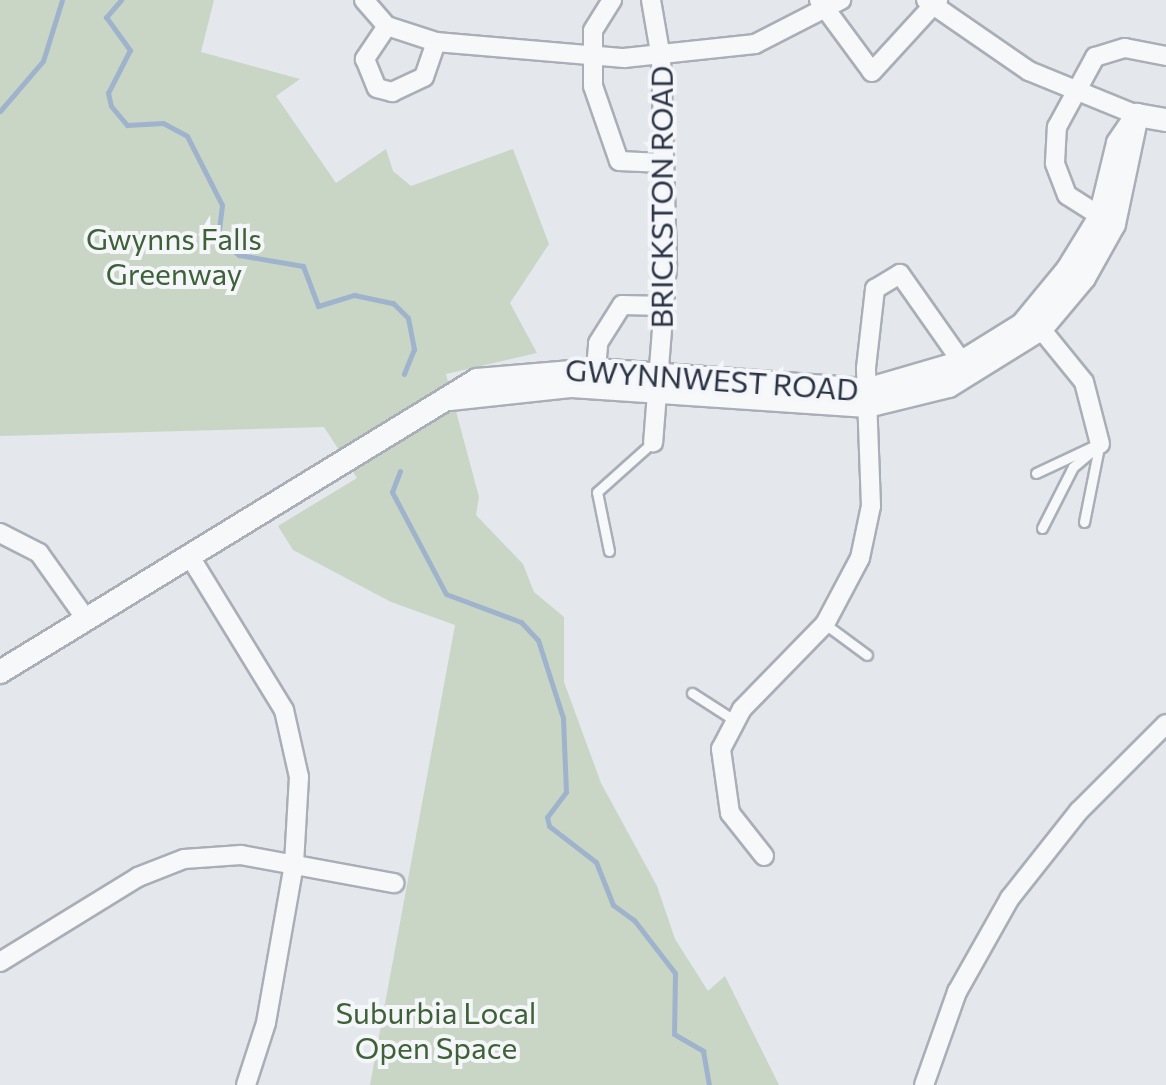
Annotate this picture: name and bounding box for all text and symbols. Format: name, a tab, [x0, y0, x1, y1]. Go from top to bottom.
street label: BRICKSTON ROAD	[643, 66, 679, 328]
park label: Gwynns Falls Greenway	[86, 220, 262, 290]
street label: GWYNNWEST ROAD	[564, 351, 860, 407]
park label: Suburbia Local Open Space	[336, 994, 536, 1064]

